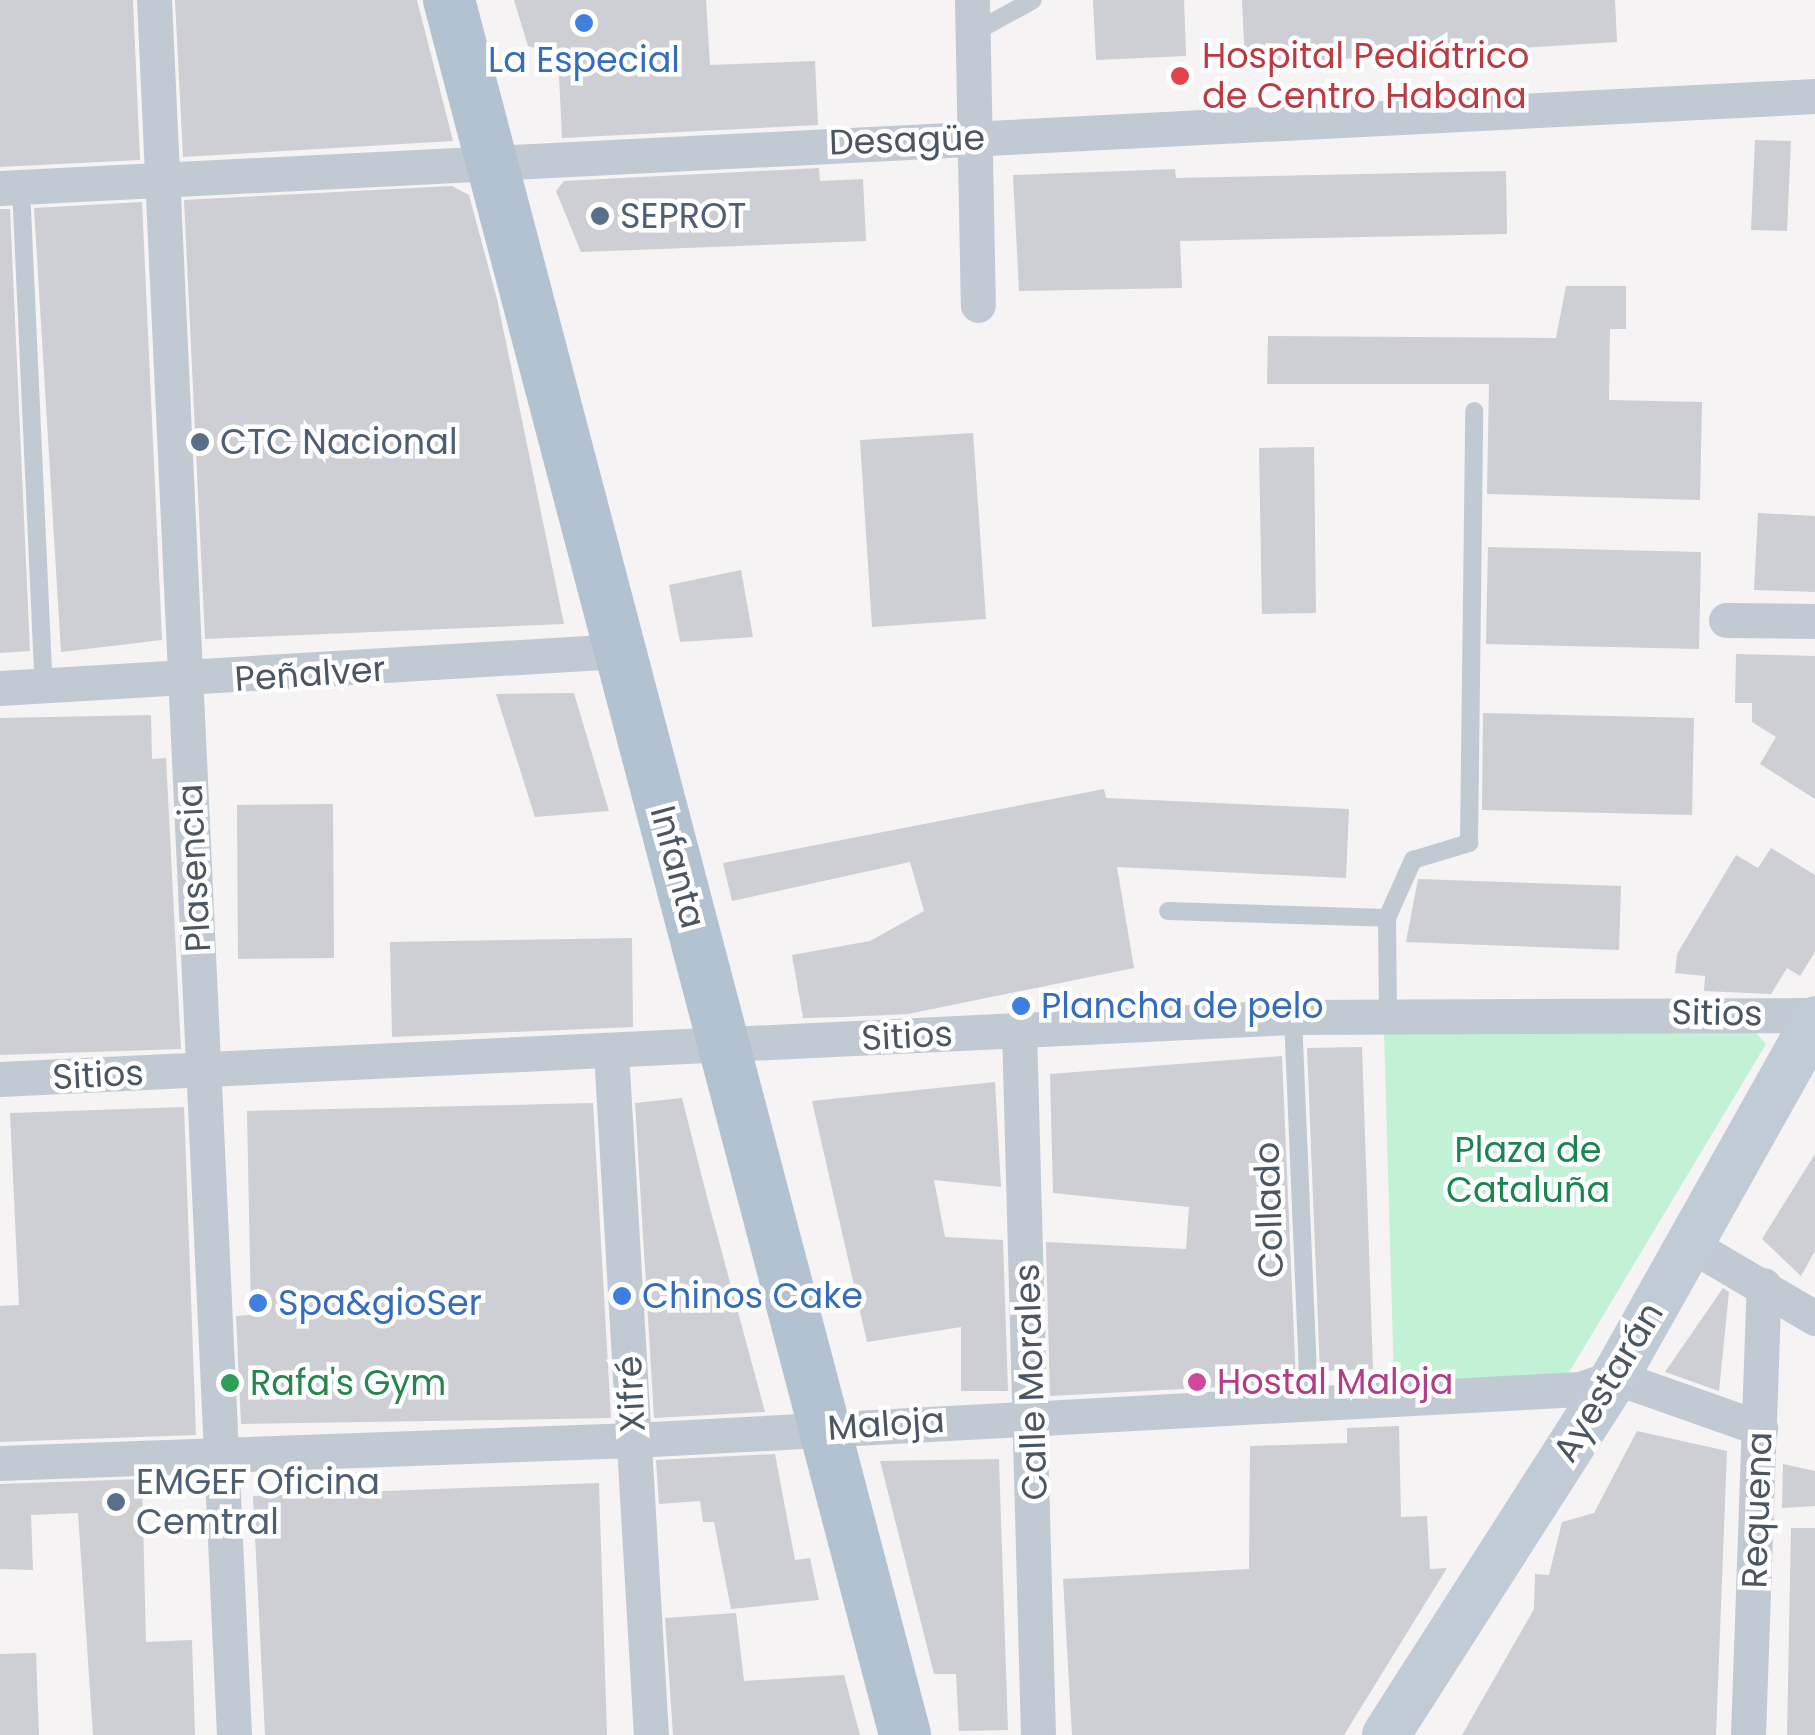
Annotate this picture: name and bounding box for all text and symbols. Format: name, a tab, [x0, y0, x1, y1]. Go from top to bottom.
marker: La Especial	[573, 12, 595, 34]
place label: Hospital Pediátrico de Centro Habana	[1202, 35, 1529, 117]
place label: La Especial	[488, 39, 680, 81]
marker: Hospital Pediátrico de Centro Habana	[1167, 63, 1193, 89]
street label: Desagüe	[828, 116, 986, 164]
place label: SEPROT	[620, 195, 746, 237]
marker: SEPROT	[589, 205, 611, 227]
place label: CTC Nacional	[220, 421, 458, 463]
marker: CTC Nacional	[189, 431, 211, 453]
street label: Peñalver	[233, 648, 387, 700]
street label: Plasencia	[169, 783, 219, 953]
street label: Infanta	[642, 801, 714, 933]
place label: Plancha de pelo	[1041, 985, 1324, 1027]
street label: Sitios	[1671, 991, 1763, 1035]
marker: Plancha de pelo	[1010, 995, 1032, 1017]
street label: Sitios	[860, 1013, 954, 1059]
street label: Sitios	[51, 1052, 145, 1098]
park label: Plaza de Cataluña	[1446, 1129, 1610, 1211]
street label: Collado	[1246, 1141, 1292, 1279]
street label: Calle Morales	[1006, 1263, 1056, 1501]
place label: Chinos Cake	[642, 1275, 863, 1317]
place label: Spa&gioSer	[278, 1282, 482, 1324]
marker: Chinos Cake	[611, 1285, 633, 1307]
marker: Spa&gioSer	[247, 1292, 269, 1314]
street label: Ayestarán	[1544, 1295, 1672, 1469]
street label: Xifré	[608, 1355, 654, 1433]
place label: Hostal Maloja	[1217, 1361, 1453, 1403]
place label: Rafa's Gym	[250, 1362, 446, 1404]
marker: Hostal Maloja	[1186, 1371, 1208, 1393]
marker: Rafa's Gym	[219, 1372, 241, 1394]
street label: Maloja	[826, 1399, 946, 1449]
street label: Requena	[1733, 1431, 1781, 1589]
place label: EMGEF Oficina Cemtral	[136, 1461, 380, 1543]
marker: EMGEF Oficina Cemtral	[105, 1491, 127, 1513]

